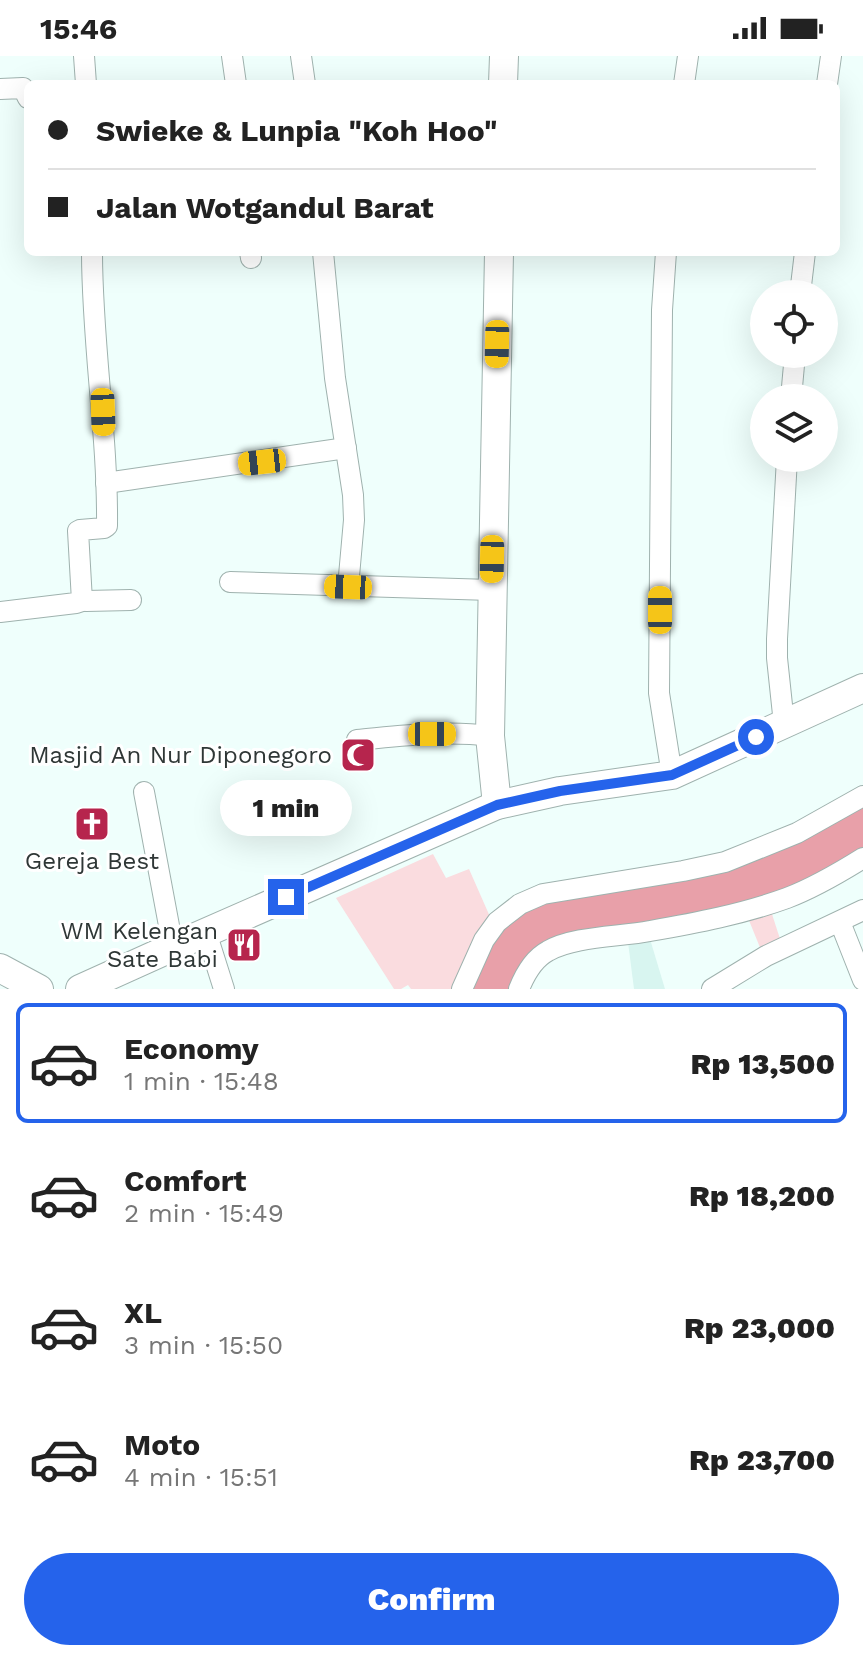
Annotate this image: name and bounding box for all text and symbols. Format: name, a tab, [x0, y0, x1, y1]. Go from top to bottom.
text: 15:46	[40, 11, 117, 46]
text: Swieke & Lunpia "Koh Hoo"	[96, 113, 497, 148]
text: Jalan Wotgandul Barat	[96, 190, 434, 225]
map controls	[750, 280, 838, 472]
button: locate	[750, 280, 838, 368]
car	[485, 320, 509, 368]
button: layers	[750, 384, 838, 472]
car	[90, 388, 116, 436]
car	[237, 448, 287, 476]
car	[480, 535, 504, 583]
car	[324, 574, 372, 600]
car	[648, 586, 672, 634]
route start	[738, 719, 774, 755]
car	[408, 722, 456, 746]
mosque icon: Masjid An Nur Diponegoro	[339, 736, 377, 774]
place label: Masjid An Nur Diponegoro	[29, 741, 332, 769]
callout: 1 min	[220, 781, 352, 837]
text: 1 min	[253, 793, 319, 823]
church icon: Gereja Best	[73, 805, 111, 843]
place label: Gereja Best	[25, 847, 159, 875]
route end	[268, 879, 304, 915]
place label: WM Kelengan Sate Babi	[60, 917, 218, 973]
restaurant icon: WM Kelengan Sate Babi	[225, 926, 263, 964]
icon: car	[28, 1027, 100, 1099]
text: Economy	[124, 1031, 259, 1066]
text: Rp 13,500	[691, 1046, 835, 1081]
text: 1 min · 15:48	[124, 1066, 279, 1096]
icon: car	[28, 1159, 100, 1231]
text: Comfort	[124, 1163, 246, 1198]
text: Rp 18,200	[689, 1178, 835, 1213]
text: 2 min · 15:49	[124, 1198, 284, 1228]
icon: car	[28, 1291, 100, 1363]
text: XL	[124, 1295, 162, 1330]
text: Rp 23,000	[684, 1310, 835, 1345]
text: 3 min · 15:50	[124, 1330, 283, 1360]
icon: car	[28, 1423, 100, 1495]
text: Moto	[124, 1427, 200, 1462]
text: Rp 23,700	[689, 1442, 835, 1477]
text: 4 min · 15:51	[124, 1462, 278, 1492]
button: Confirm	[24, 1553, 839, 1645]

